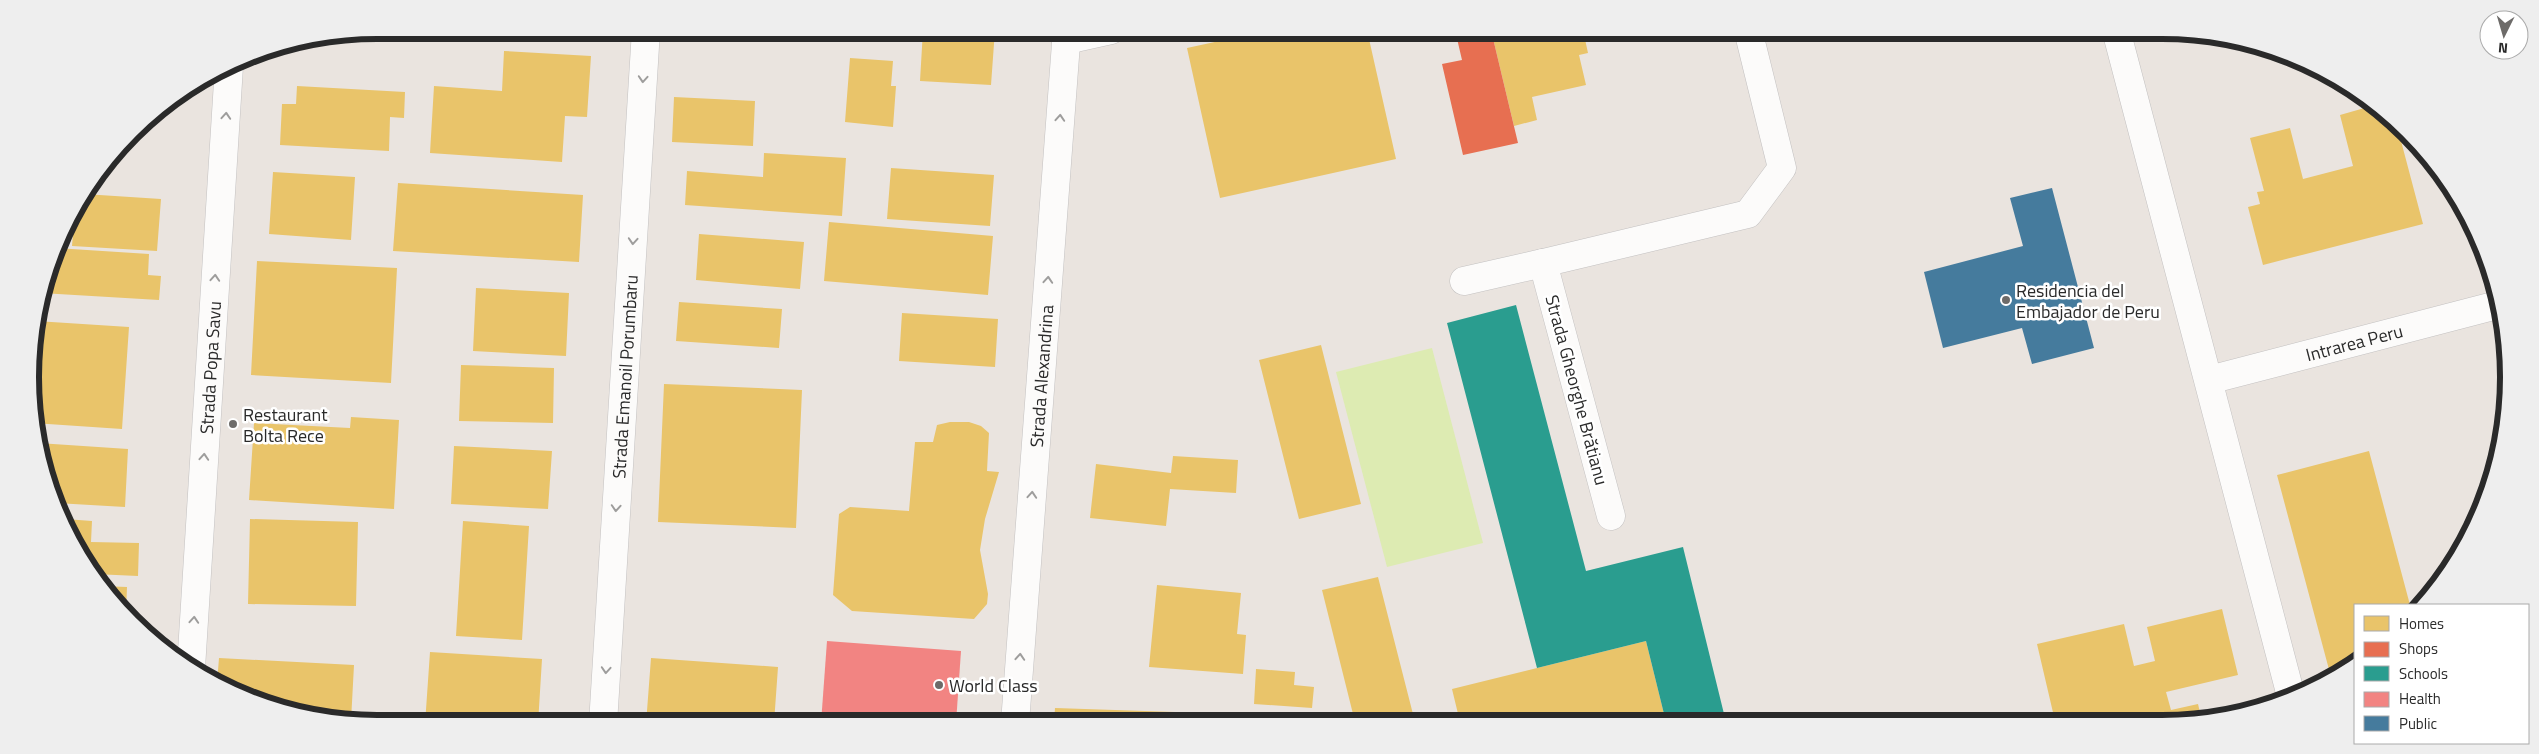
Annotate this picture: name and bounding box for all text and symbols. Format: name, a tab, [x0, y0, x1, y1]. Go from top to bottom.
north arrow	[2479, 10, 2529, 60]
text: N	[2497, 38, 2509, 59]
one-way arrow	[638, 75, 649, 83]
one-way arrow	[220, 111, 231, 119]
one-way arrow	[1054, 114, 1065, 122]
one-way arrow	[628, 237, 639, 245]
one-way arrow	[210, 274, 221, 282]
street label: Strada Emanoil Porumbaru	[605, 274, 644, 479]
one-way arrow	[1042, 276, 1053, 284]
place label: Residencia del Embajador de Peru	[2016, 277, 2160, 325]
street label: Strada Gheorghe Brătianu	[1539, 292, 1615, 488]
marker: Residencia del Embajador de Peru	[2000, 294, 2012, 306]
street label: Strada Popa Savu	[192, 300, 228, 435]
street label: Strada Alexandrina	[1022, 304, 1060, 448]
street label: Intrarea Peru	[2303, 317, 2406, 368]
place label: Restaurant Bolta Rece	[243, 401, 328, 449]
marker: Restaurant Bolta Rece	[227, 418, 239, 430]
one-way arrow	[198, 453, 209, 461]
one-way arrow	[1026, 491, 1037, 499]
one-way arrow	[611, 504, 622, 512]
legend	[2354, 604, 2529, 744]
text: Homes	[2399, 612, 2444, 635]
one-way arrow	[188, 615, 199, 623]
text: Shops	[2399, 637, 2438, 660]
one-way arrow	[1014, 653, 1025, 661]
text: Schools	[2399, 662, 2448, 685]
one-way arrow	[601, 666, 612, 674]
place label: World Class	[949, 672, 1038, 699]
marker: World Class	[933, 679, 945, 691]
text: Health	[2399, 687, 2441, 710]
text: Public	[2399, 712, 2437, 735]

